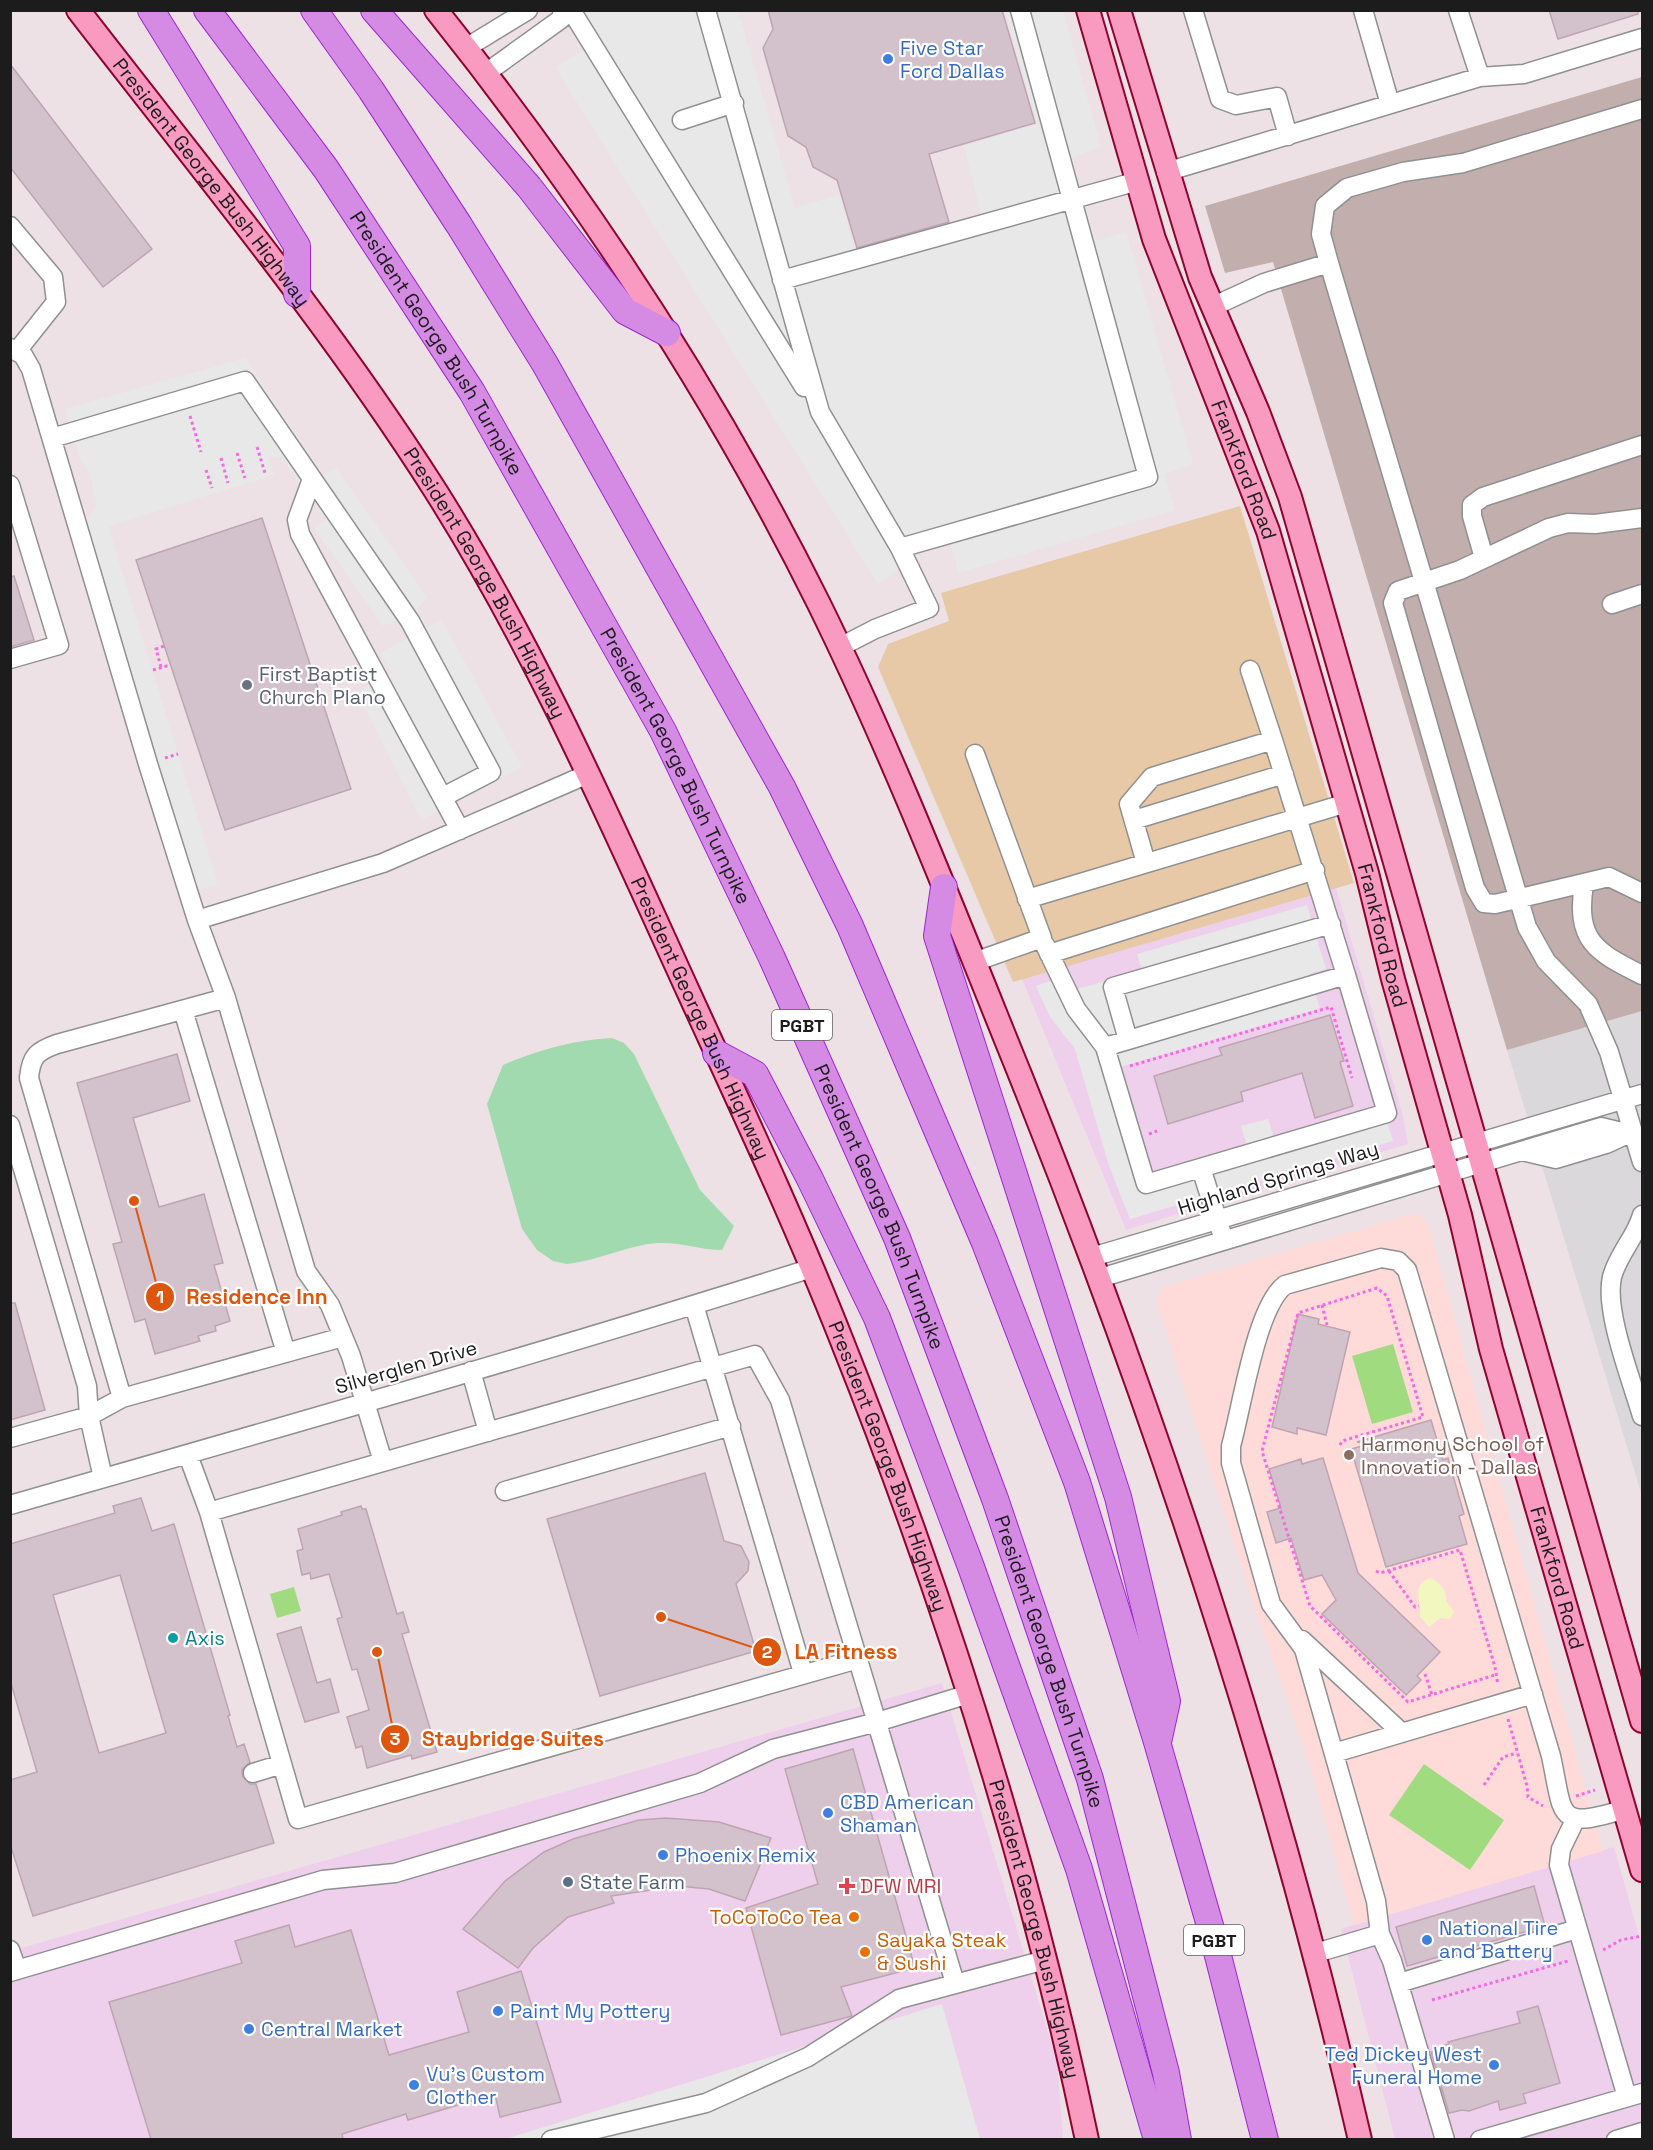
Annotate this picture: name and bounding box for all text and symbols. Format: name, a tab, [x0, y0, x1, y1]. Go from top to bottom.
place label: Five Star Ford Dallas	[900, 35, 1005, 84]
marker: Five Star Ford Dallas	[881, 52, 895, 66]
street label: President George Bush Highway	[107, 53, 316, 312]
street label: President George Bush Turnpike	[344, 206, 529, 480]
street label: Frankford Road	[1205, 396, 1283, 542]
street label: President George Bush Highway	[398, 442, 572, 723]
street label: President George Bush Turnpike	[594, 623, 757, 908]
place label: First Baptist Church Plano	[259, 661, 386, 710]
marker: First Baptist Church Plano	[240, 678, 254, 692]
street label: Frankford Road	[1352, 860, 1413, 1010]
street label: President George Bush Highway	[625, 873, 776, 1164]
road number: PGBT	[772, 1010, 832, 1040]
street label: President George Bush Turnpike	[808, 1060, 951, 1353]
street label: Highland Springs Way	[1174, 1135, 1382, 1221]
callout: Residence Inn	[145, 1277, 340, 1316]
text: Residence Inn	[186, 1283, 328, 1310]
text: 1	[156, 1285, 164, 1308]
street label: President George Bush Highway	[822, 1317, 954, 1615]
street label: Silverglen Drive	[332, 1334, 480, 1400]
place label: Harmony School of Innovation - Dallas	[1361, 1431, 1544, 1480]
marker: Harmony School of Innovation - Dallas	[1342, 1448, 1356, 1462]
street label: Frankford Road	[1524, 1503, 1590, 1652]
street label: President George Bush Turnpike	[988, 1512, 1110, 1811]
place label: Axis	[185, 1625, 225, 1651]
marker: Axis	[166, 1631, 180, 1645]
callout: LA Fitness	[752, 1633, 910, 1672]
text: LA Fitness	[794, 1638, 898, 1665]
text: 2	[762, 1640, 773, 1663]
callout: Staybridge Suites	[380, 1719, 617, 1758]
text: Staybridge Suites	[422, 1725, 604, 1752]
text: 3	[390, 1727, 401, 1750]
street label: President George Bush Highway	[983, 1777, 1086, 2081]
place label: CBD American Shaman	[840, 1789, 974, 1838]
marker: CBD American Shaman	[821, 1806, 835, 1820]
place label: Phoenix Remix	[675, 1842, 816, 1868]
marker: Phoenix Remix	[656, 1848, 670, 1862]
place label: State Farm	[580, 1869, 685, 1895]
place label: DFW MRI	[860, 1873, 941, 1899]
marker: State Farm	[561, 1875, 575, 1889]
marker: DFW MRI	[838, 1877, 856, 1895]
place label: ToCoToCo Tea	[710, 1904, 842, 1930]
marker: ToCoToCo Tea	[847, 1910, 861, 1924]
place label: National Tire and Battery	[1439, 1915, 1558, 1964]
road number: PGBT	[1184, 1925, 1244, 1955]
place label: Sayaka Steak & Sushi	[877, 1927, 1007, 1976]
marker: National Tire and Battery	[1420, 1933, 1434, 1947]
marker: Sayaka Steak & Sushi	[858, 1945, 872, 1959]
place label: Paint My Pottery	[510, 1998, 671, 2024]
marker: Paint My Pottery	[491, 2004, 505, 2018]
place label: Central Market	[261, 2016, 403, 2042]
marker: Central Market	[242, 2022, 256, 2036]
place label: Ted Dickey West Funeral Home	[1324, 2041, 1482, 2090]
marker: Ted Dickey West Funeral Home	[1487, 2058, 1501, 2072]
place label: Vu's Custom Clother	[426, 2061, 545, 2110]
marker: Vu's Custom Clother	[407, 2078, 421, 2092]

